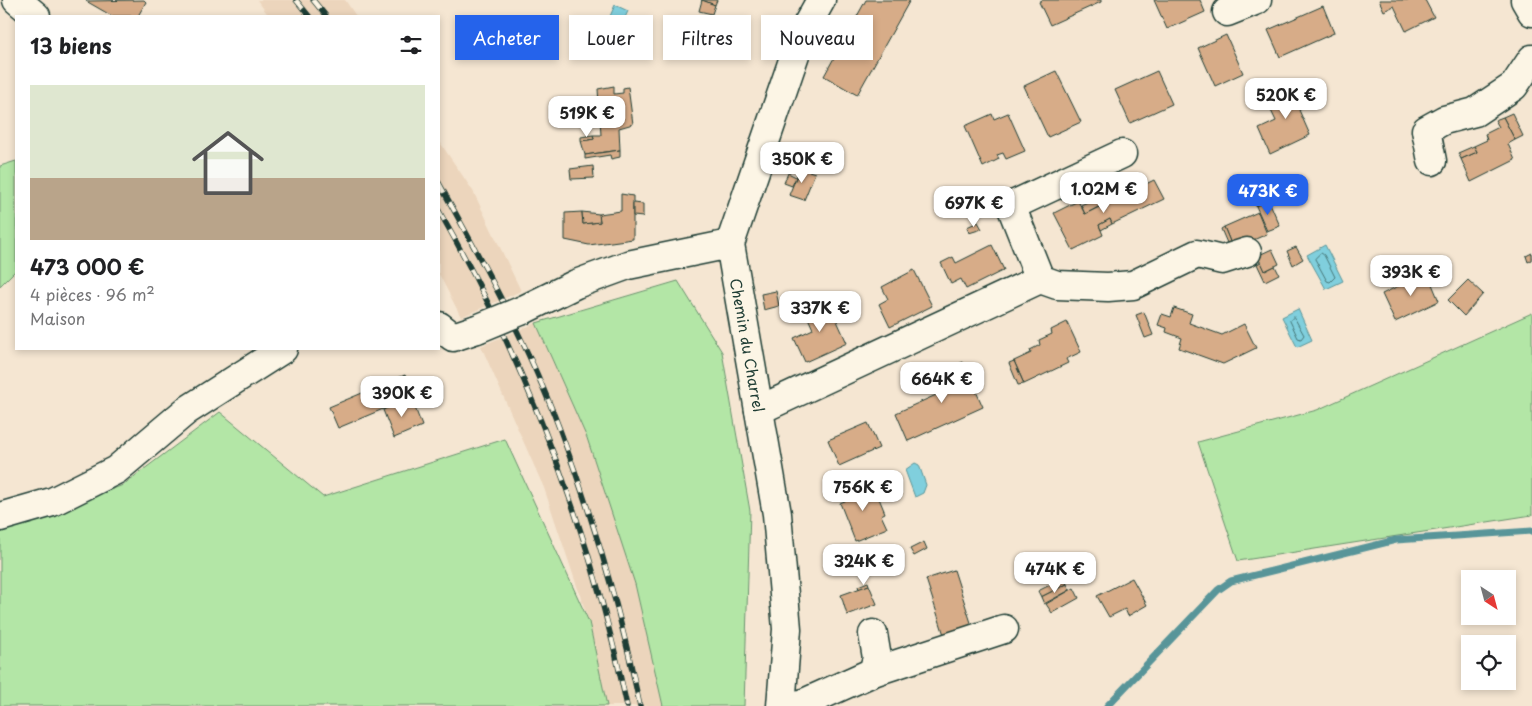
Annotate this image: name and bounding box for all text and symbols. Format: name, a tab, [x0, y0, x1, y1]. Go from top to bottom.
chip: Acheter	[455, 15, 559, 60]
chip: Louer	[569, 15, 653, 60]
chip: Filtres	[663, 15, 751, 60]
chip: Nouveau	[761, 15, 873, 60]
text: 13 biens	[30, 29, 112, 61]
icon: filters	[397, 31, 425, 59]
pin: 520K €	[1245, 78, 1327, 120]
text: 520K €	[1256, 82, 1316, 106]
pin: 519K €	[546, 96, 628, 138]
text: 519K €	[559, 100, 615, 124]
icon: home	[183, 118, 273, 208]
pin: 350K €	[761, 142, 843, 184]
text: 350K €	[771, 146, 833, 170]
pin: 1.02M €	[1058, 172, 1150, 214]
pin: 473K €	[1227, 174, 1309, 216]
text: 1.02M €	[1071, 176, 1137, 200]
text: 473K €	[1238, 178, 1298, 202]
pin: 697K €	[933, 186, 1015, 228]
text: 697K €	[945, 190, 1003, 214]
text: 473 000 €	[30, 250, 144, 282]
pin: 393K €	[1370, 254, 1452, 297]
text: 393K €	[1381, 259, 1441, 283]
street label: Chemin du Charrel	[725, 276, 771, 414]
text: 4 pièces · 96 m²	[30, 282, 155, 306]
pin: 337K €	[779, 290, 861, 333]
text: 337K €	[790, 295, 850, 319]
text: Maison	[30, 306, 85, 330]
pin: 664K €	[901, 362, 983, 404]
text: 664K €	[911, 366, 973, 390]
pin: 390K €	[361, 376, 443, 418]
text: 390K €	[372, 380, 433, 404]
pin: 756K €	[822, 470, 904, 512]
text: 756K €	[833, 474, 893, 498]
pin: 324K €	[823, 544, 905, 586]
text: 324K €	[834, 548, 894, 572]
pin: 474K €	[1014, 552, 1096, 594]
text: 474K €	[1025, 556, 1085, 580]
north arrow	[1461, 570, 1516, 625]
map controls	[1461, 570, 1516, 690]
button: locate	[1461, 635, 1516, 690]

